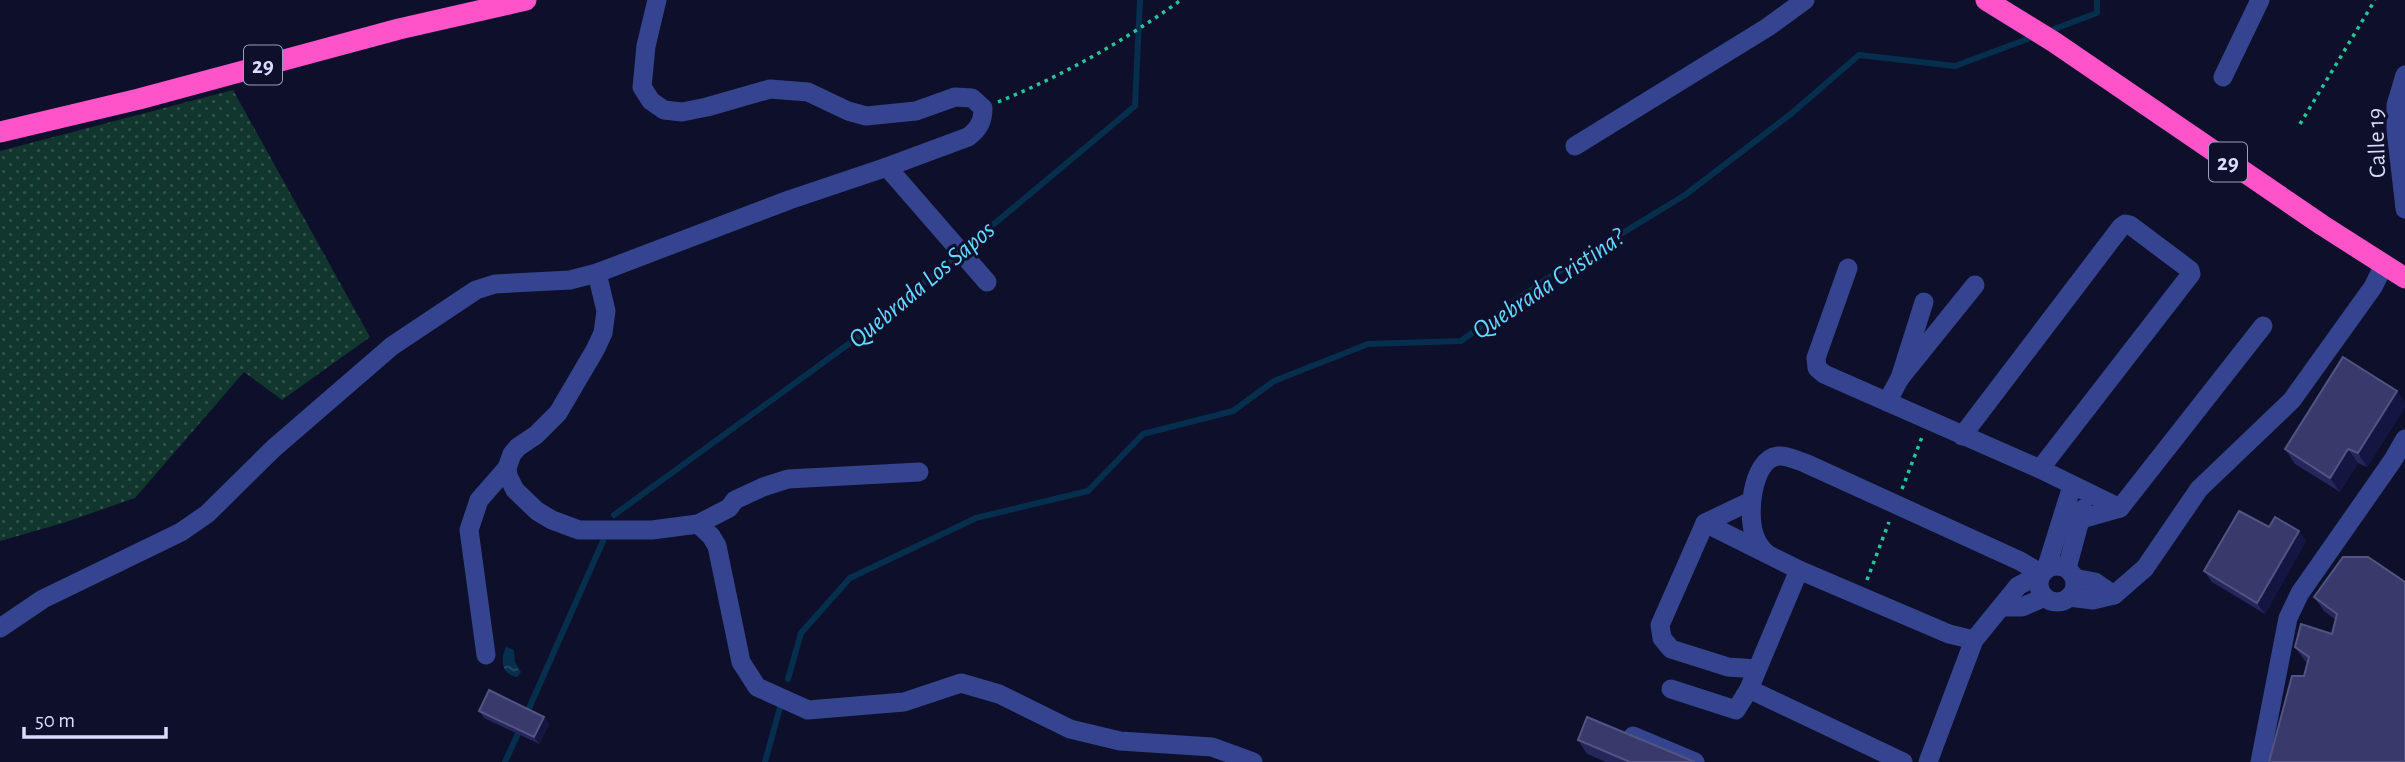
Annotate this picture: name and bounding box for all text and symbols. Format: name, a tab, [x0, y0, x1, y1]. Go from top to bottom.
road number: 29	[244, 46, 282, 85]
street label: Calle 19	[2364, 108, 2390, 178]
road number: 29	[2209, 142, 2247, 182]
water label: Quebrada Los Sapos	[844, 216, 1000, 353]
water label: Quebrada Cristina?	[1468, 223, 1630, 344]
scale bar	[24, 696, 166, 740]
text: 50 m	[35, 710, 75, 731]

